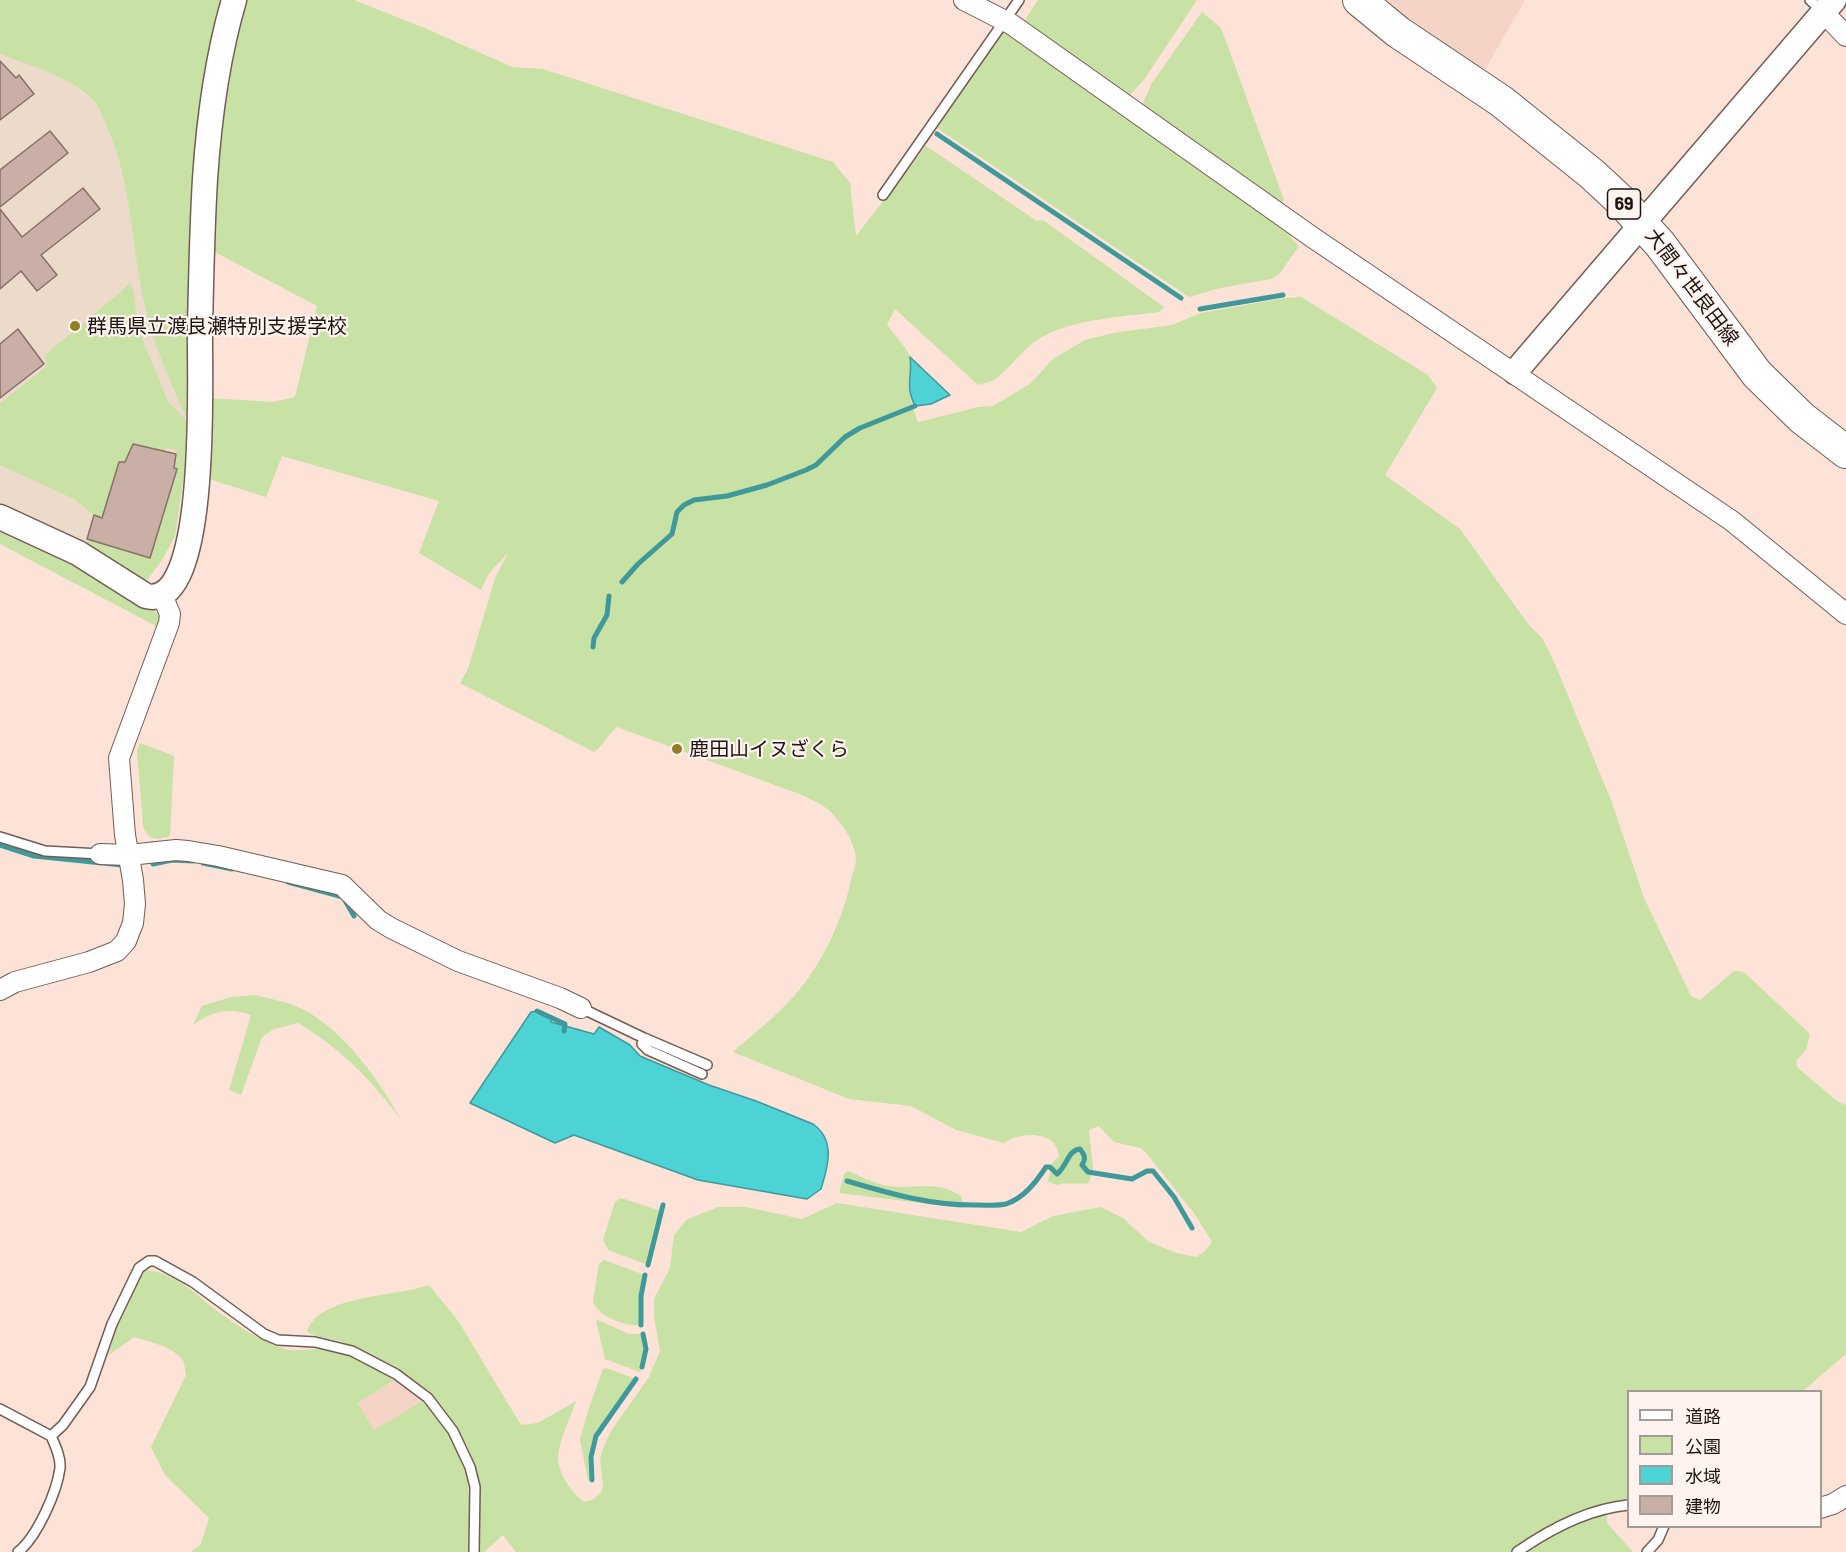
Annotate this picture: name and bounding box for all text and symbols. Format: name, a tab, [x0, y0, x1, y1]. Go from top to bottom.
road number: 69	[1608, 189, 1640, 219]
street label: 大間々世良田線	[1640, 224, 1744, 350]
place label: 群馬県立渡良瀬特別支援学校	[87, 314, 347, 338]
marker: 群馬県立渡良瀬特別支援学校	[68, 319, 82, 333]
place label: 鹿田山イヌざくら	[689, 737, 849, 761]
marker: 鹿田山イヌざくら	[670, 742, 684, 756]
legend	[1627, 1390, 1822, 1528]
text: 道路	[1685, 1405, 1721, 1427]
text: 公園	[1685, 1435, 1721, 1457]
text: 水域	[1685, 1465, 1721, 1487]
text: 建物	[1685, 1495, 1721, 1517]

